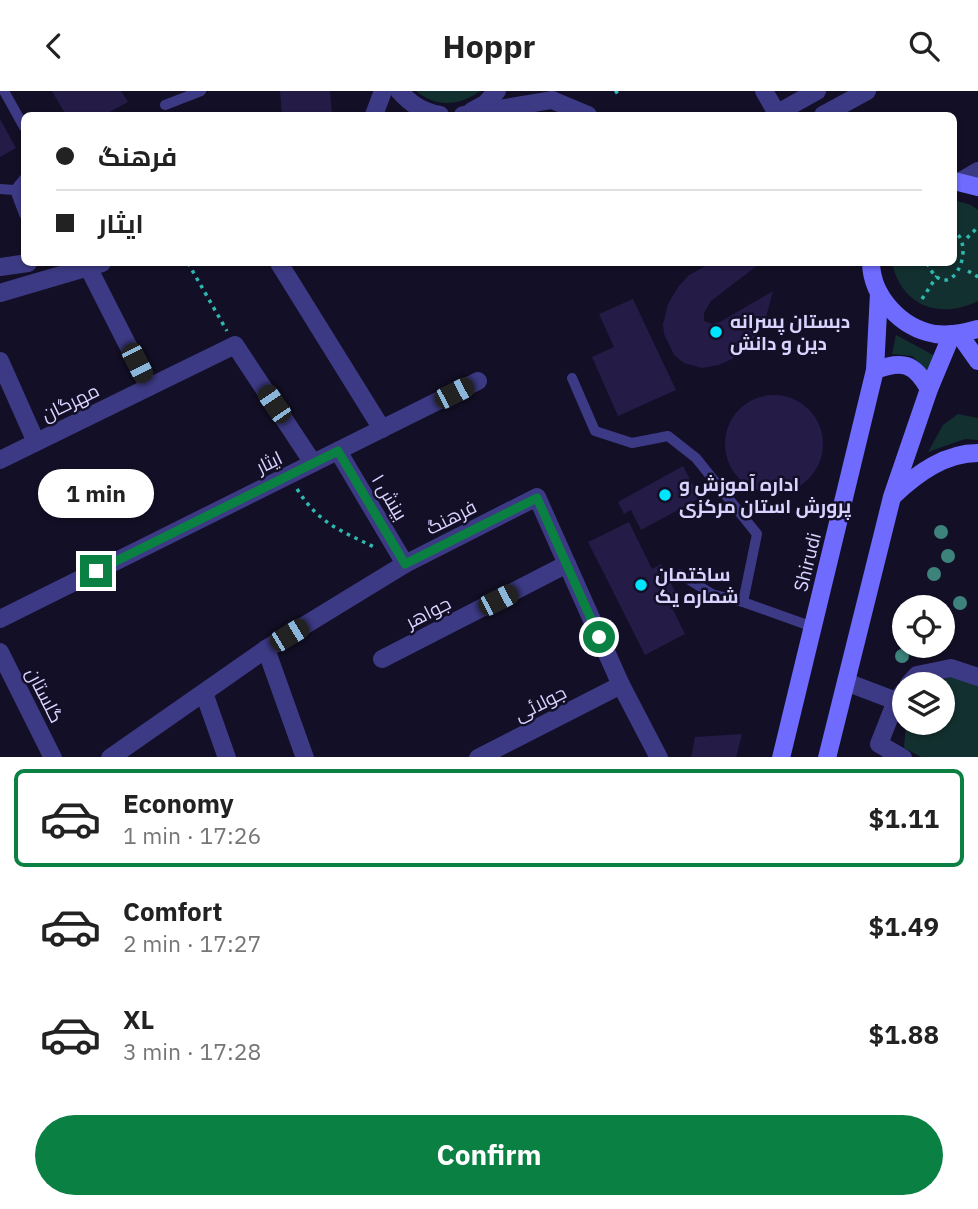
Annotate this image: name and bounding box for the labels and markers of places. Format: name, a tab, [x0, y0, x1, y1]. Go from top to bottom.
place label: دبستان پسرانه دین و دانش	[730, 309, 850, 355]
marker: دبستان پسرانه دین و دانش	[708, 324, 724, 340]
place label: اداره آموزش و پرورش استان مرکزی	[679, 472, 851, 520]
marker: اداره آموزش و پرورش استان مرکزی	[657, 487, 673, 503]
place label: ساختمان شماره یک	[655, 562, 739, 608]
marker: ساختمان شماره یک	[633, 577, 649, 593]

